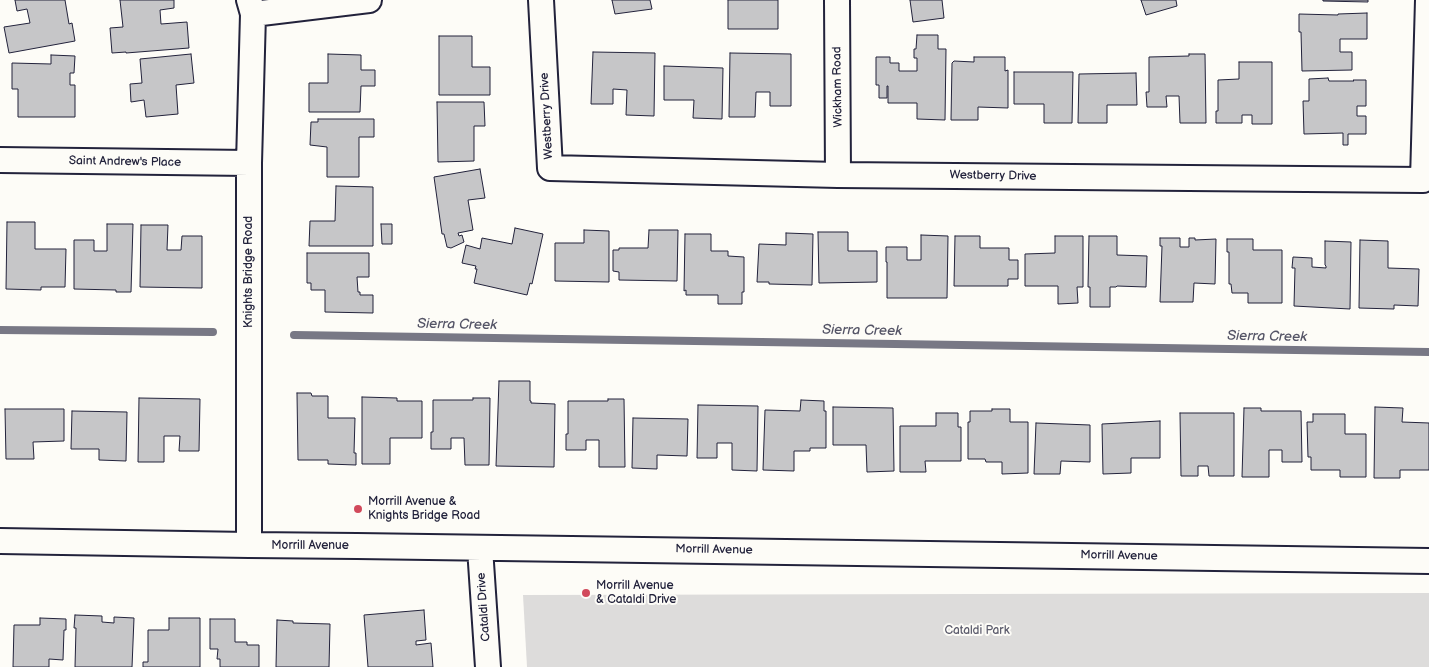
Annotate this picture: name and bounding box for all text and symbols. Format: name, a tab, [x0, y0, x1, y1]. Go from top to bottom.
street label: Wickham Road	[830, 46, 846, 128]
street label: Westberry Drive	[538, 72, 556, 160]
street label: Saint Andrew's Place	[69, 154, 181, 170]
street label: Westberry Drive	[949, 168, 1037, 184]
street label: Knights Bridge Road	[242, 216, 256, 328]
water label: Sierra Creek	[417, 316, 497, 334]
water label: Sierra Creek	[822, 322, 902, 340]
water label: Sierra Creek	[1227, 328, 1307, 346]
place label: Morrill Avenue & Knights Bridge Road	[368, 495, 480, 523]
marker: Morrill Avenue & Knights Bridge Road	[352, 503, 364, 515]
street label: Morrill Avenue	[271, 539, 349, 553]
street label: Morrill Avenue	[675, 542, 753, 558]
street label: Morrill Avenue	[1080, 548, 1158, 564]
street label: Cataldi Drive	[474, 572, 494, 642]
place label: Morrill Avenue & Cataldi Drive	[596, 579, 676, 607]
marker: Morrill Avenue & Cataldi Drive	[580, 587, 592, 599]
park label: Cataldi Park	[944, 624, 1010, 638]

